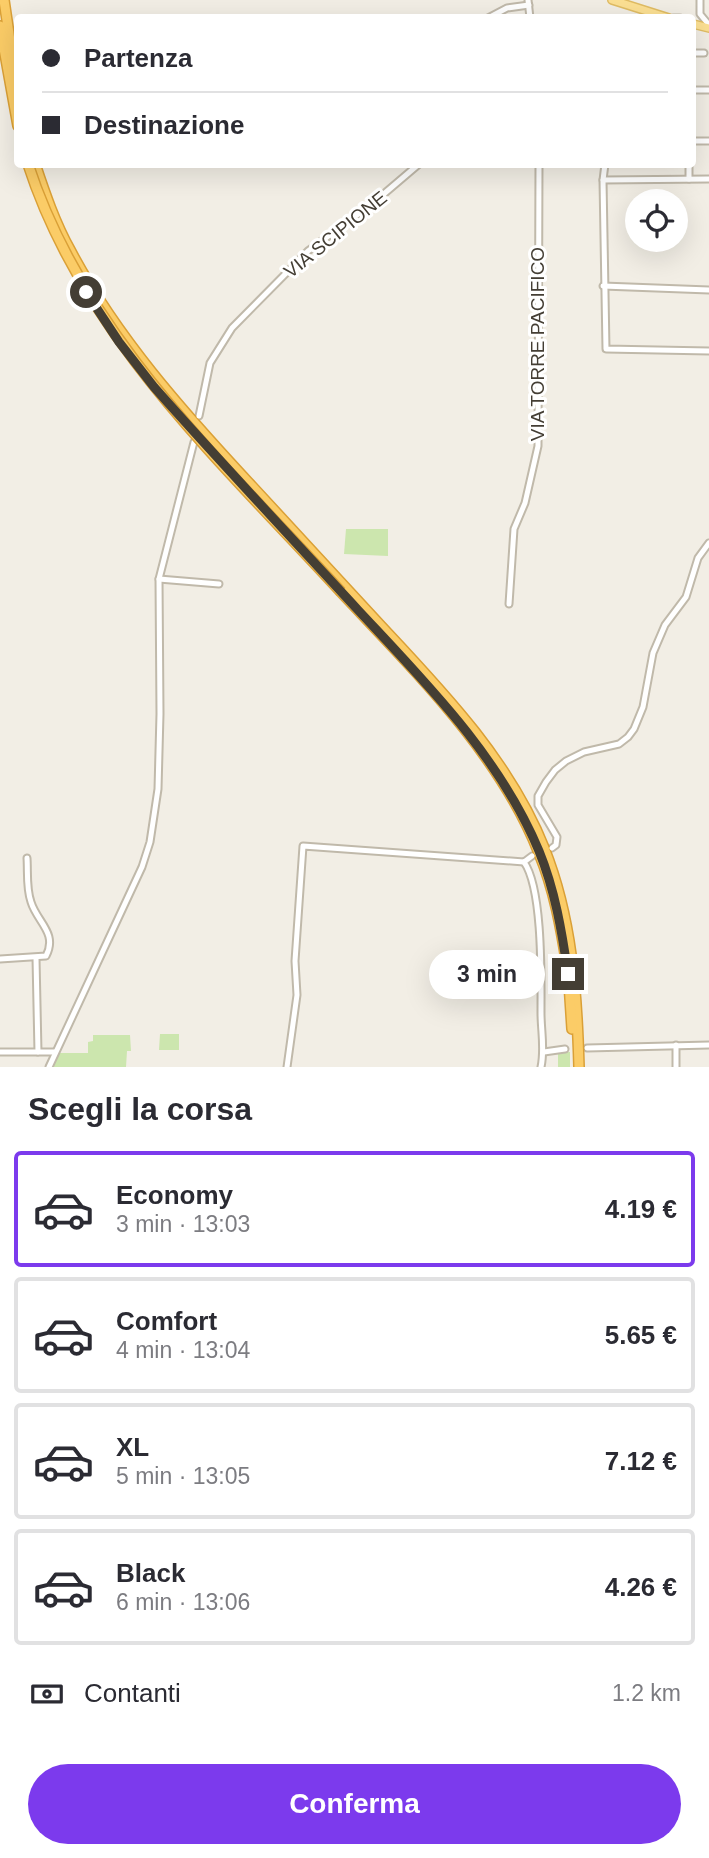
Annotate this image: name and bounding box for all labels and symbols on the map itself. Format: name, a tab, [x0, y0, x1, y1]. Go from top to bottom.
street label: VIA SCIPIONE	[280, 187, 391, 282]
street label: VIA TORRE PACIFICO	[527, 247, 548, 441]
route start	[70, 276, 102, 308]
callout: 3 min	[428, 950, 544, 998]
route end	[552, 958, 584, 990]

